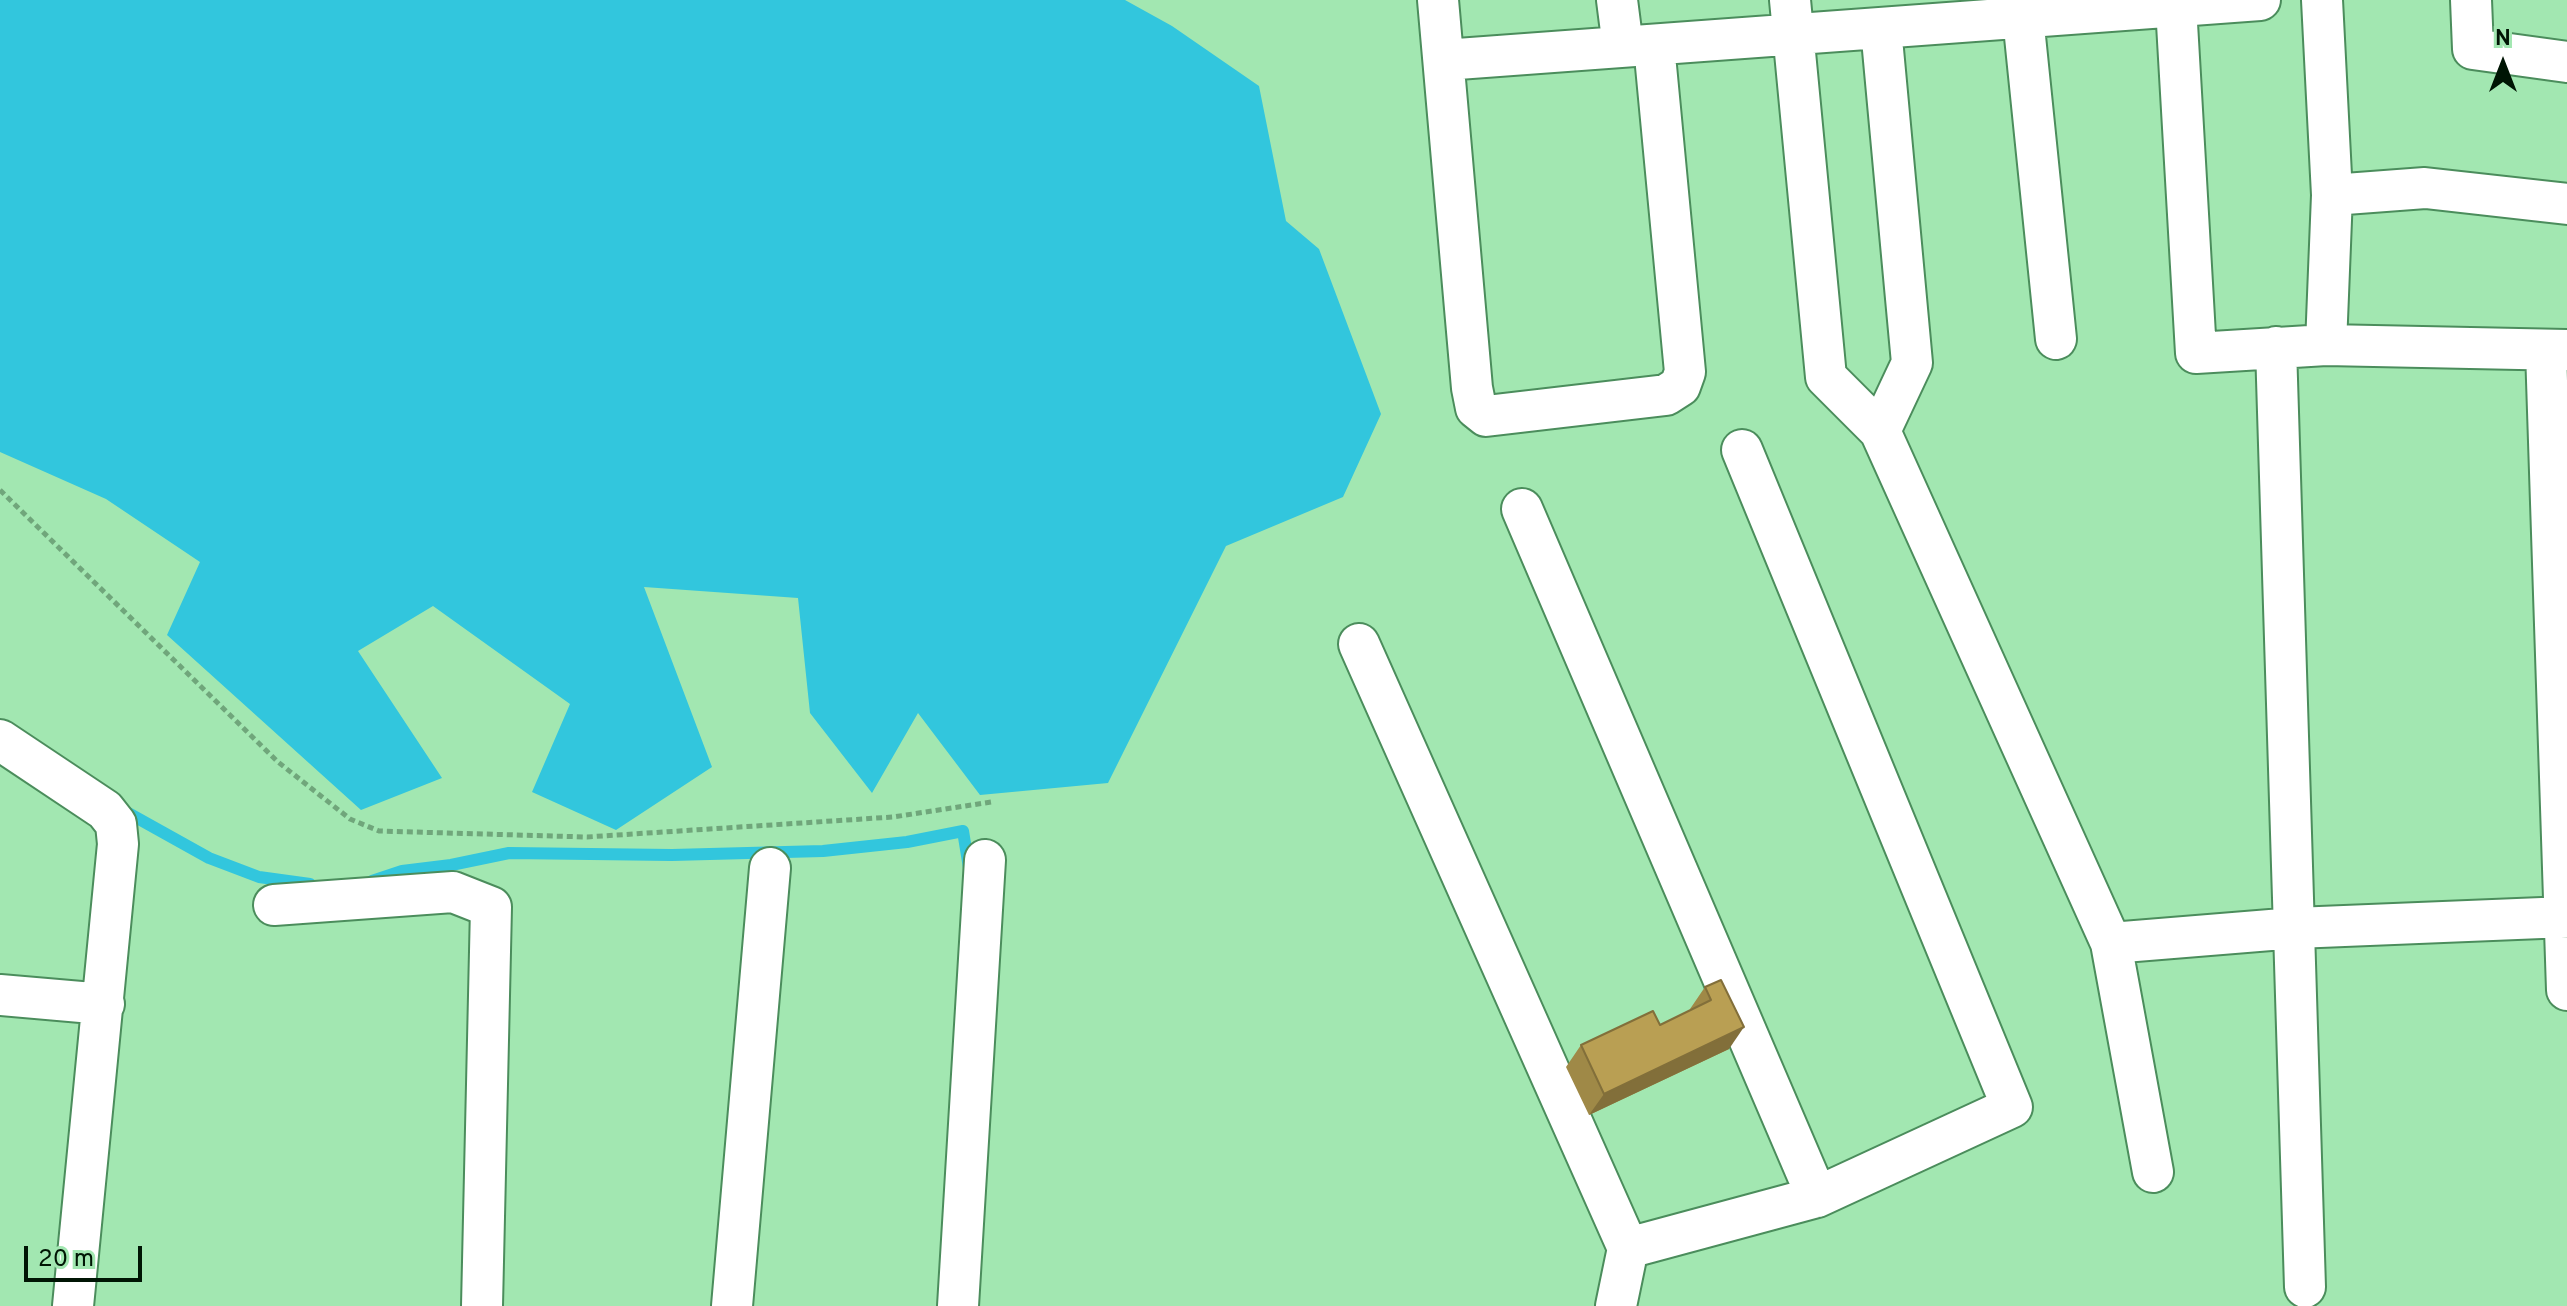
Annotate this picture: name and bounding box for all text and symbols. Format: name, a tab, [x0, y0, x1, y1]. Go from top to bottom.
north arrow	[2463, 24, 2543, 104]
text: N	[2495, 26, 2511, 53]
scale bar	[28, 1230, 146, 1280]
text: 20 m	[38, 1245, 94, 1275]

